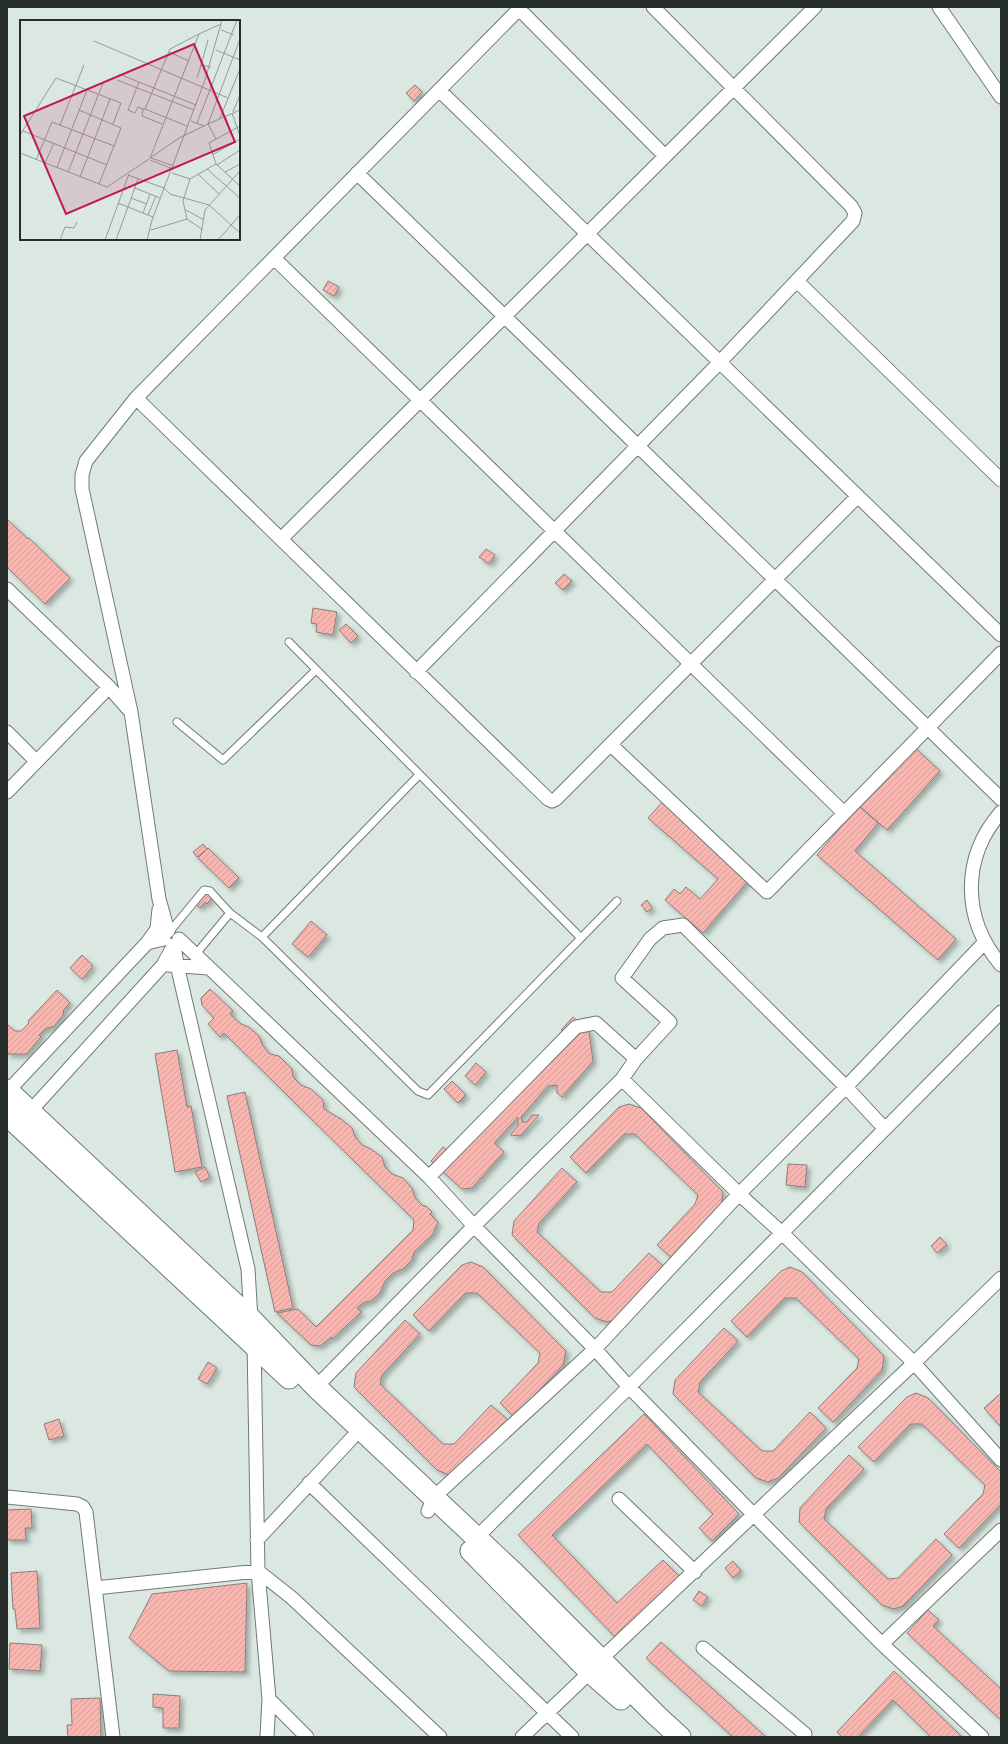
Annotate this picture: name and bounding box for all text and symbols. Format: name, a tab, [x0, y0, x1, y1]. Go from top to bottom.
inset map	[20, 20, 240, 240]

